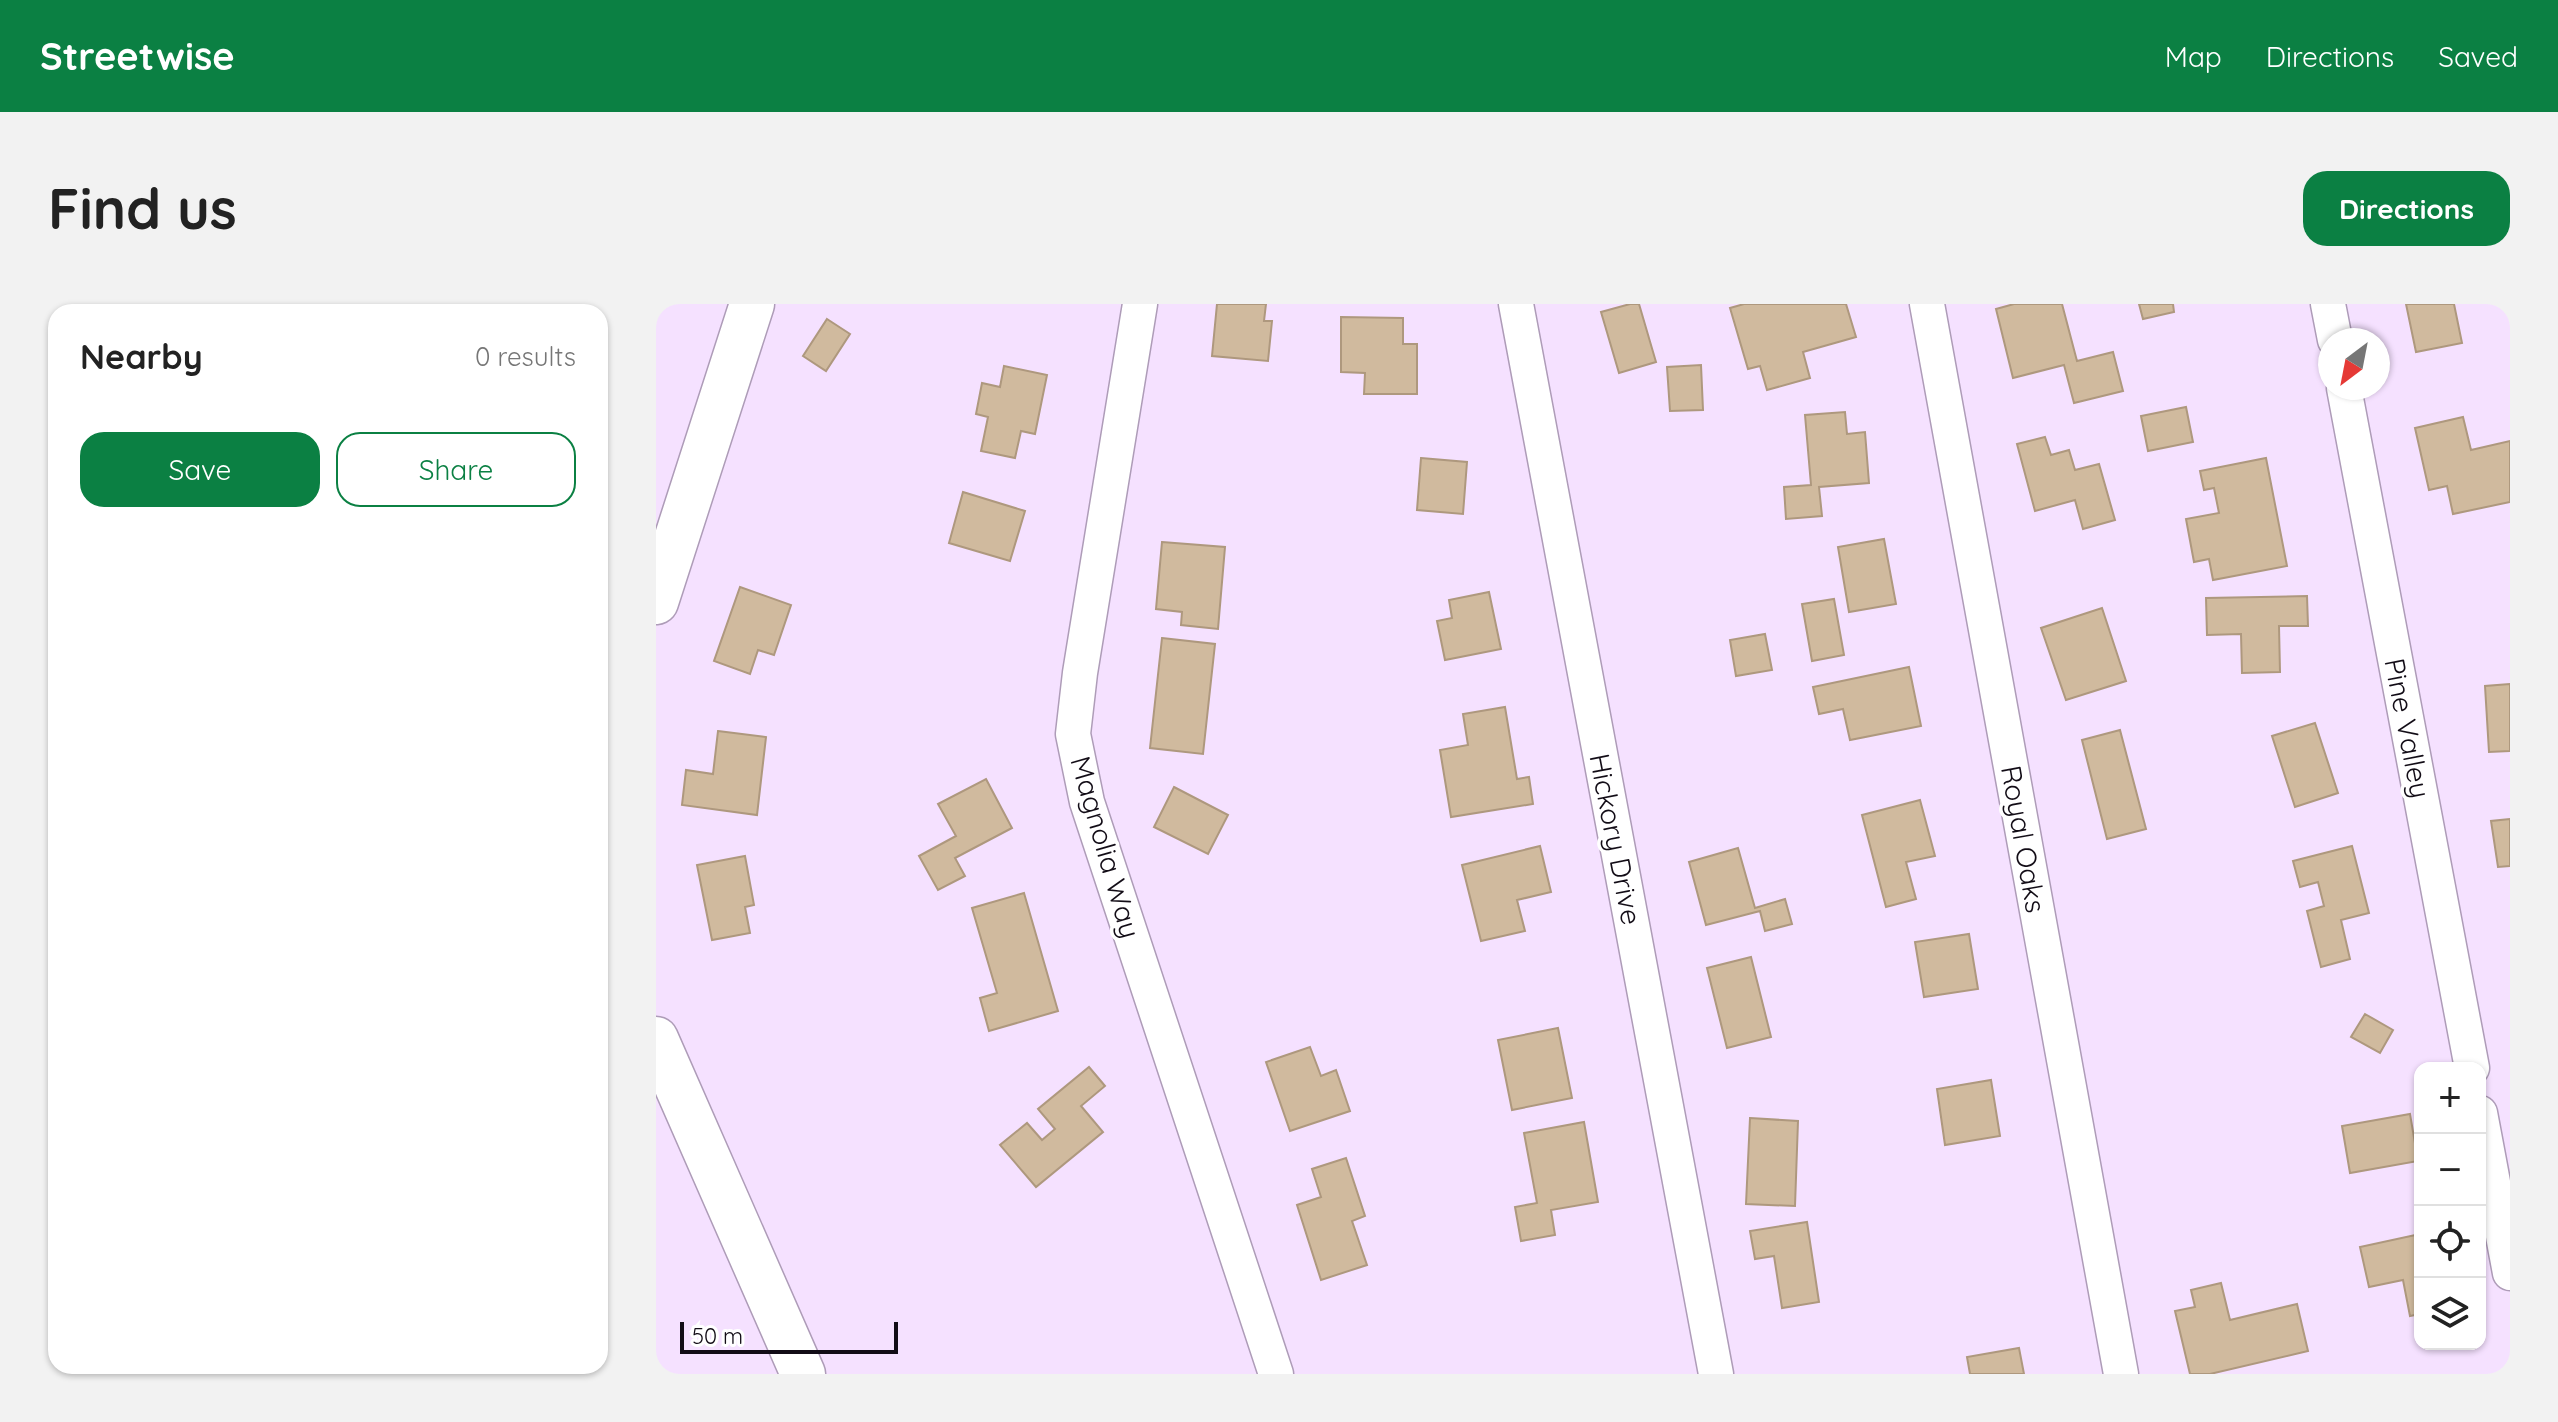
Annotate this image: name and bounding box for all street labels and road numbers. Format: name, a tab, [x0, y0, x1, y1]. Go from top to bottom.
street label: Pine Valley	[2377, 655, 2439, 801]
street label: Hickory Drive	[1582, 750, 1650, 928]
street label: Magnolia Way	[1063, 752, 1149, 942]
street label: Royal Oaks	[1994, 763, 2054, 915]

